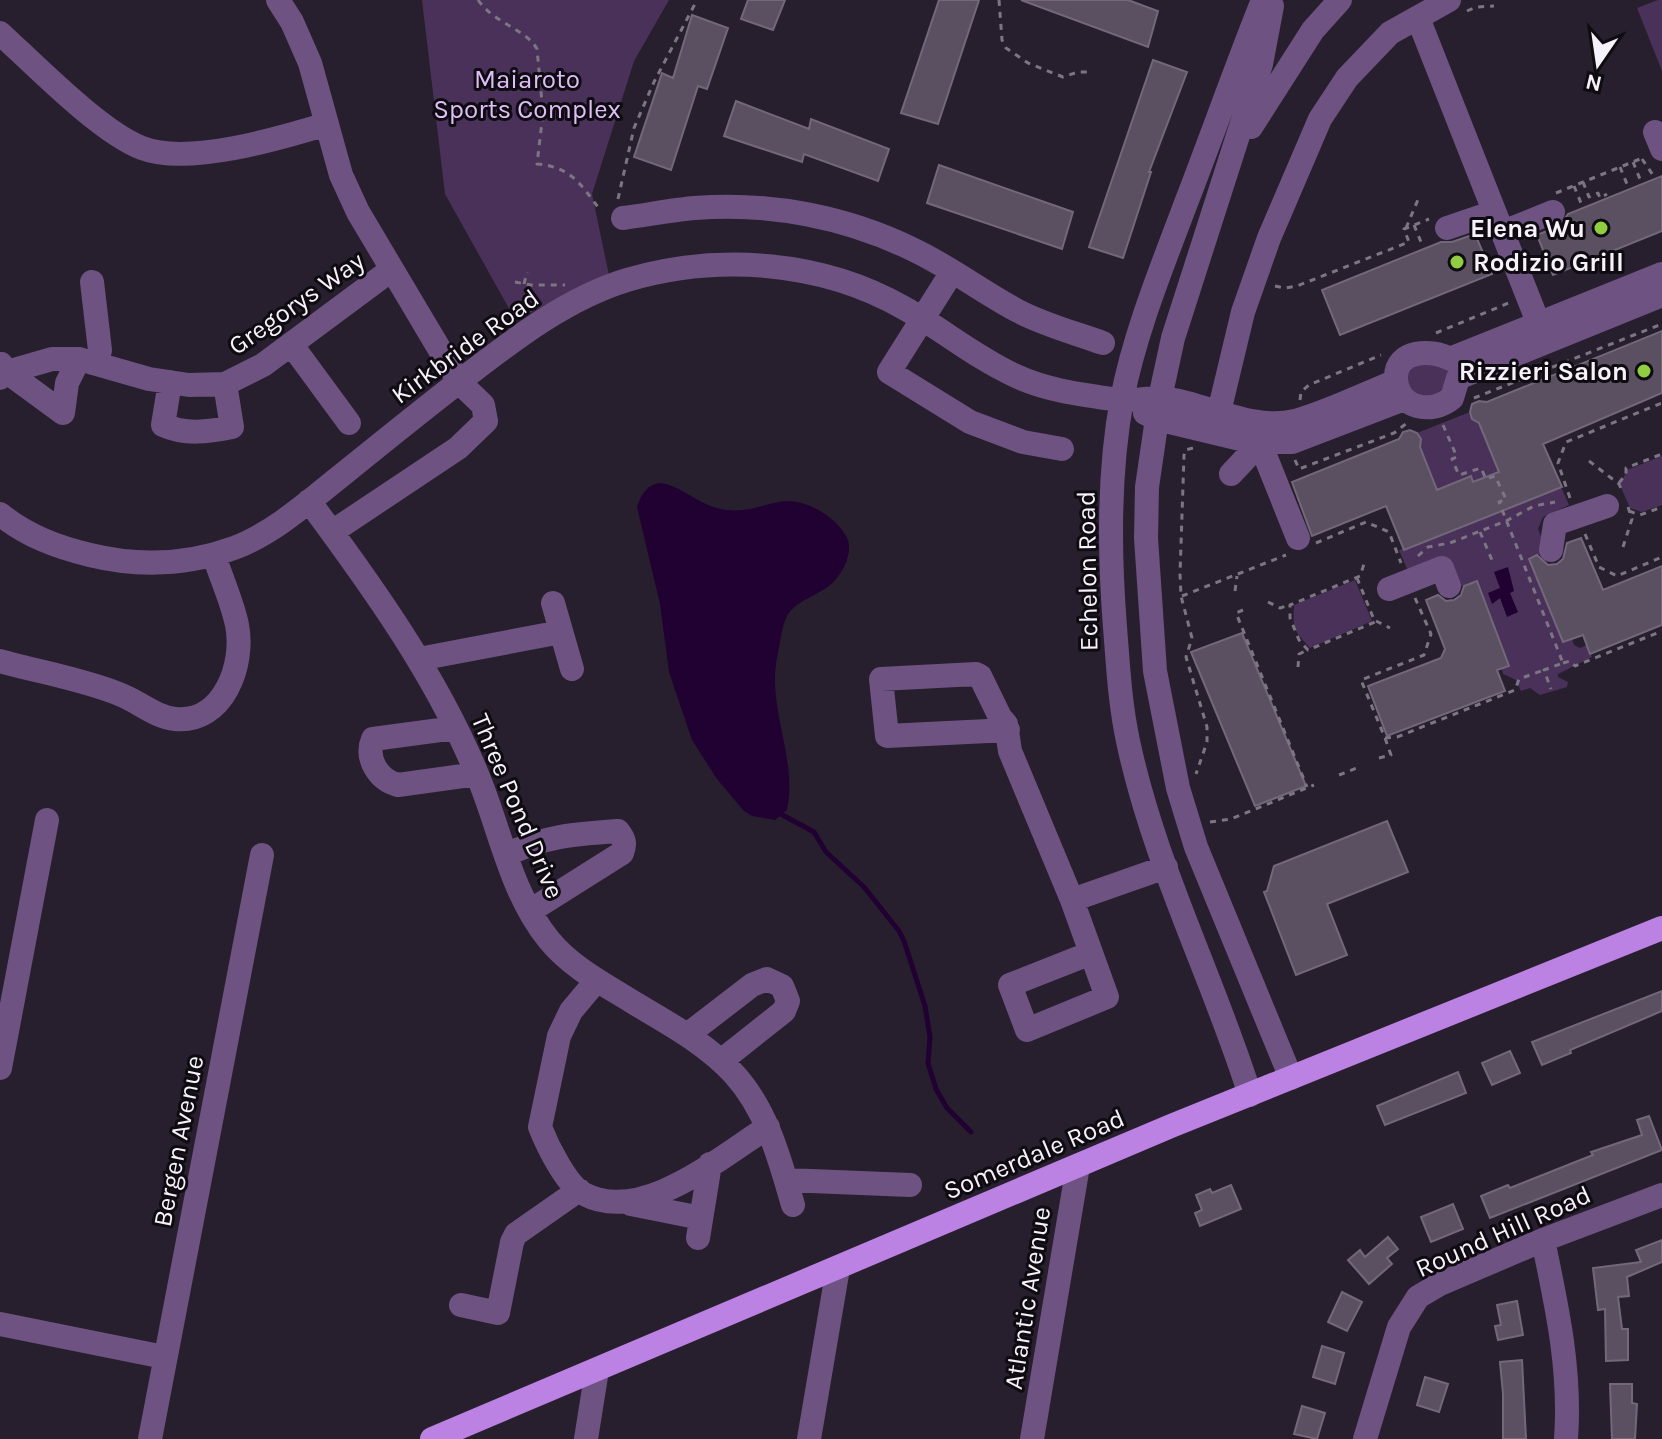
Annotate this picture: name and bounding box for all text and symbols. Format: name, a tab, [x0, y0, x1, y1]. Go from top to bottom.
north arrow	[1558, 24, 1638, 104]
park label: Maiaroto Sports Complex	[433, 64, 621, 125]
text: N	[1583, 68, 1604, 97]
place label: Elena Wu	[1470, 213, 1585, 244]
marker: Elena Wu	[1592, 219, 1610, 237]
street label: Gregorys Way	[222, 245, 370, 362]
place label: Rodizio Grill	[1473, 247, 1624, 278]
marker: Rodizio Grill	[1448, 253, 1466, 271]
street label: Kirkbride Road	[385, 282, 545, 410]
place label: Rizzieri Salon	[1459, 356, 1628, 387]
marker: Rizzieri Salon	[1635, 362, 1653, 380]
street label: Echelon Road	[1071, 491, 1104, 651]
street label: Three Pond Drive	[465, 709, 570, 903]
street label: Bergen Avenue	[147, 1053, 210, 1229]
street label: Somerdale Road	[939, 1102, 1129, 1207]
street label: Round Hill Road	[1411, 1179, 1596, 1284]
street label: Atlantic Avenue	[998, 1204, 1057, 1392]

